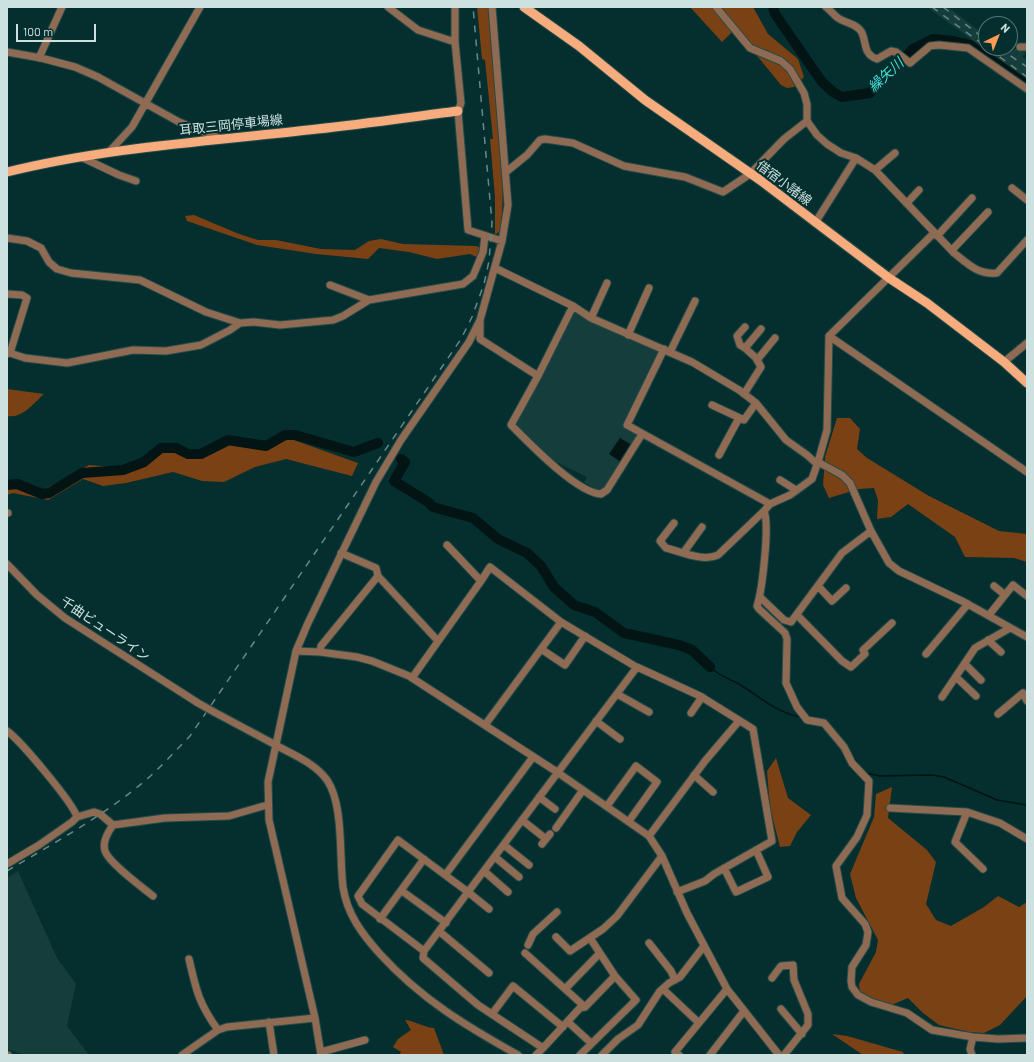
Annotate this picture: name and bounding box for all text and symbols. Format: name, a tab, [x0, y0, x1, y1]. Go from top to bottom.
scale bar	[18, 16, 98, 42]
north arrow	[978, 16, 1018, 56]
text: N	[999, 20, 1013, 35]
text: 100 m	[23, 24, 53, 38]
water label: 繰矢川	[865, 55, 907, 95]
street label: 耳取三岡停車場線	[178, 112, 284, 138]
street label: 借宿小諸線	[753, 157, 815, 209]
street label: 千曲ビューライン	[58, 593, 152, 665]

